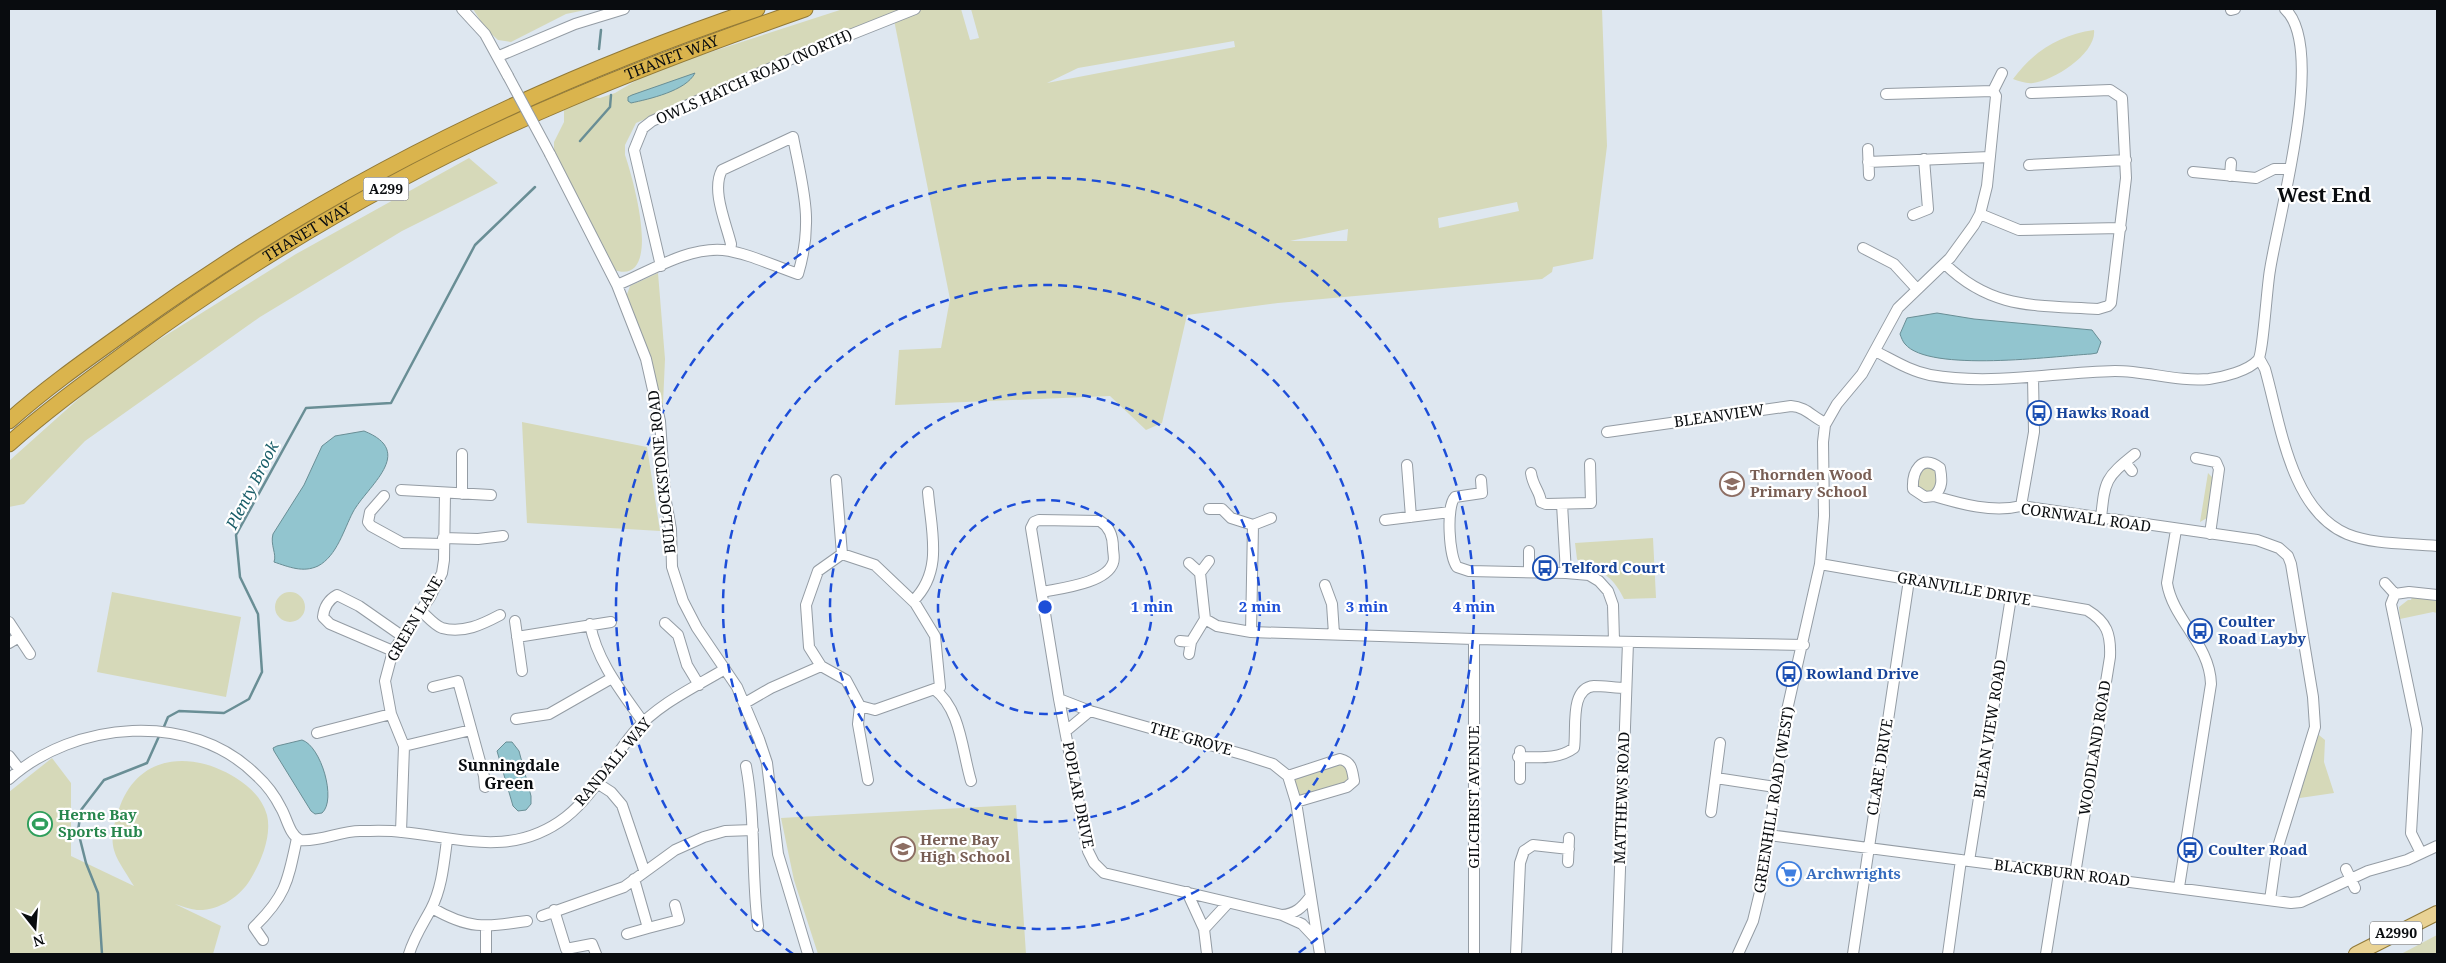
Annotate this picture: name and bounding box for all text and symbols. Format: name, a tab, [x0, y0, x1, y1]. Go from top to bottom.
street label: OWLS HATCH ROAD (NORTH)	[652, 24, 855, 128]
street label: THANET WAY	[622, 30, 722, 84]
road number: A299	[364, 178, 408, 200]
district label: West End	[2277, 181, 2371, 208]
street label: THANET WAY	[259, 197, 355, 266]
street label: BULLOCKSTONE ROAD	[642, 389, 680, 555]
street label: BLEANVIEW	[1672, 399, 1766, 431]
bus stop icon: Hawks Road	[2026, 400, 2052, 426]
place label: Hawks Road	[2056, 402, 2150, 422]
water label: Plenty Brook	[220, 437, 284, 534]
place label: Thornden Wood Primary School	[1750, 464, 1873, 501]
school or university icon: Thornden Wood Primary School	[1719, 471, 1745, 497]
street label: CORNWALL ROAD	[2020, 498, 2153, 536]
bus stop icon: Telford Court	[1532, 555, 1558, 581]
place label: Telford Court	[1562, 557, 1665, 577]
street label: GRANVILLE DRIVE	[1896, 566, 2033, 610]
street label: GREEN LANE	[382, 572, 447, 665]
text: 1 min	[1131, 596, 1173, 616]
text: 2 min	[1239, 596, 1281, 616]
text: 3 min	[1346, 596, 1388, 616]
text: 4 min	[1453, 596, 1495, 616]
centre of rings	[1036, 598, 1054, 616]
place label: Coulter Road Layby	[2218, 611, 2306, 648]
bus stop icon: Coulter Road Layby	[2187, 618, 2213, 644]
street label: BLEAN VIEW ROAD	[1968, 658, 2010, 800]
bus stop icon: Rowland Drive	[1776, 661, 1802, 687]
place label: Rowland Drive	[1806, 663, 1919, 683]
street label: WOODLAND ROAD	[2073, 679, 2115, 817]
street label: GREENHILL ROAD (WEST)	[1748, 705, 1798, 895]
street label: RANDALL WAY	[569, 713, 655, 810]
street label: THE GROVE	[1148, 717, 1235, 759]
street label: CLARE DRIVE	[1861, 717, 1897, 817]
street label: GILCHRIST AVENUE	[1463, 725, 1483, 869]
street label: MATTHEWS ROAD	[1609, 731, 1633, 865]
street label: POPLAR DRIVE	[1059, 740, 1099, 850]
district label: Sunningdale Green	[458, 754, 560, 794]
place label: Herne Bay Sports Hub	[58, 804, 143, 841]
sports icon: Herne Bay Sports Hub	[27, 811, 53, 837]
place label: Herne Bay High School	[920, 829, 1011, 866]
school or university icon: Herne Bay High School	[890, 836, 916, 862]
bus stop icon: Coulter Road	[2177, 837, 2203, 863]
place label: Coulter Road	[2208, 839, 2308, 859]
street label: BLACKBURN ROAD	[1993, 854, 2131, 890]
supermarket icon: Archwrights	[1776, 861, 1802, 887]
place label: Archwrights	[1806, 863, 1901, 883]
north arrow	[10, 903, 60, 953]
road number: A2990	[2370, 921, 2422, 944]
text: N	[31, 930, 47, 952]

